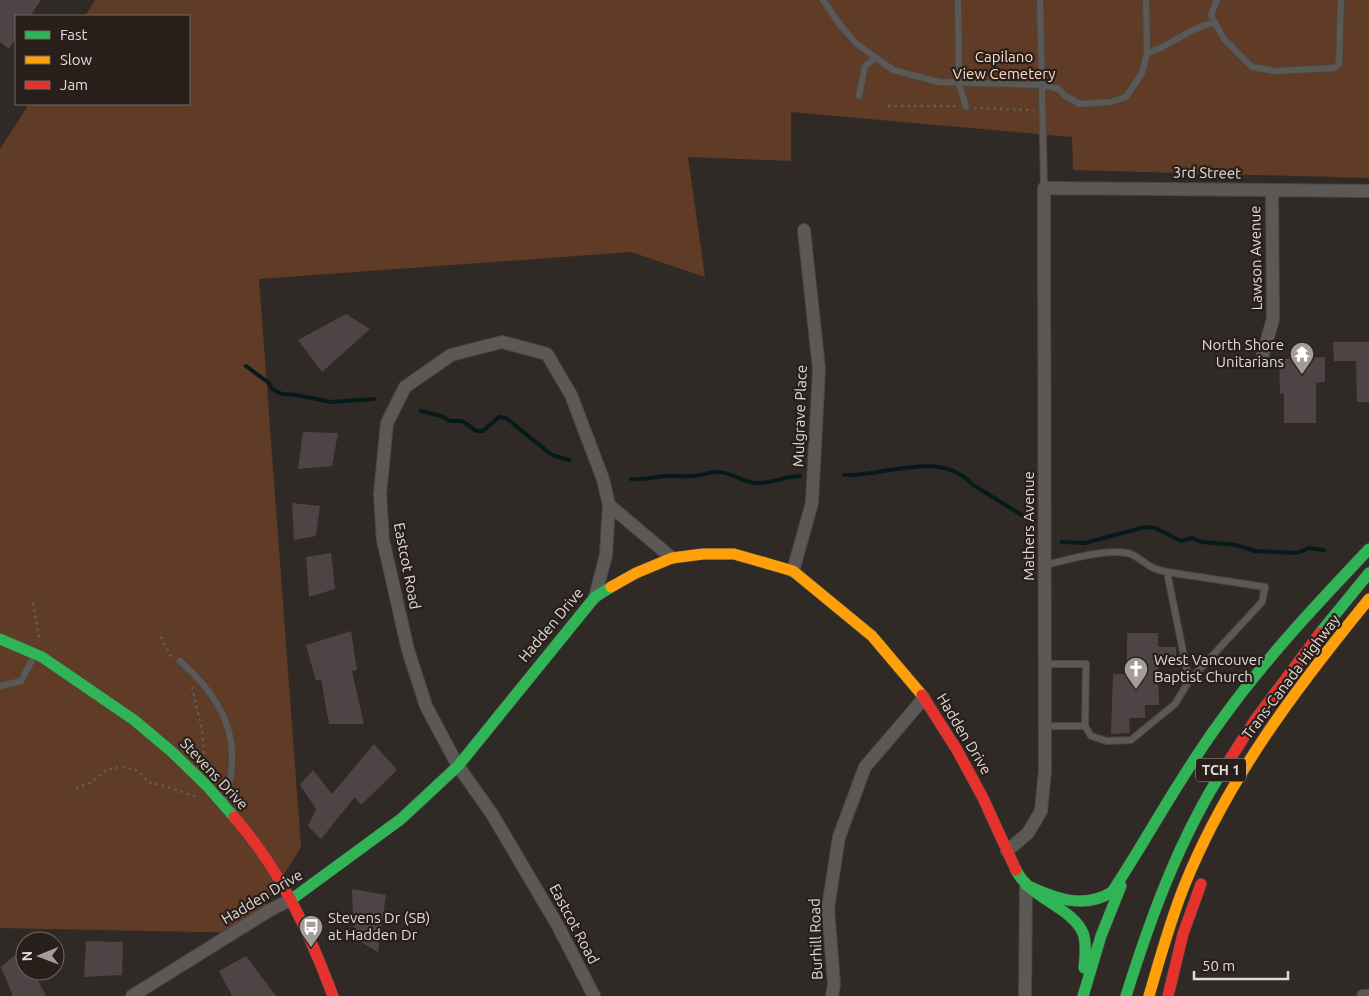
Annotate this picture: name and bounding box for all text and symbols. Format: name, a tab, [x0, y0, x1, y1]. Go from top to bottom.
legend	[15, 15, 190, 105]
text: Fast	[60, 26, 88, 43]
park label: Capilano View Cemetery	[952, 48, 1056, 82]
text: Slow	[60, 51, 93, 68]
text: Jam	[60, 76, 88, 93]
street label: 3rd Street	[1173, 163, 1241, 182]
street label: Lawson Avenue	[1246, 205, 1265, 311]
place label: North Shore Unitarians	[1202, 336, 1284, 370]
temple icon: North Shore Unitarians	[1289, 341, 1315, 375]
street label: Mulgrave Place	[789, 365, 810, 467]
street label: Mathers Avenue	[1020, 471, 1037, 581]
street label: Eastcot Road	[391, 521, 424, 611]
street label: Hadden Drive	[515, 584, 587, 665]
street label: Trans-Canada Highway	[1238, 611, 1343, 742]
place label: West Vancouver Baptist Church	[1154, 651, 1263, 685]
church icon: West Vancouver Baptist Church	[1123, 656, 1149, 690]
street label: Hadden Drive	[934, 690, 995, 777]
street label: Stevens Drive	[177, 734, 252, 813]
road number: TCH 1	[1196, 758, 1246, 782]
street label: Hadden Drive	[218, 866, 305, 927]
street label: Eastcot Road	[546, 881, 603, 967]
street label: Burhill Road	[806, 898, 825, 980]
place label: Stevens Dr (SB) at Hadden Dr	[328, 909, 430, 943]
bus stop icon: Stevens Dr (SB) at Hadden Dr	[298, 914, 324, 948]
north arrow	[15, 931, 65, 981]
scale bar	[1194, 948, 1288, 980]
text: N	[19, 951, 35, 962]
text: 50 m	[1202, 957, 1235, 974]

